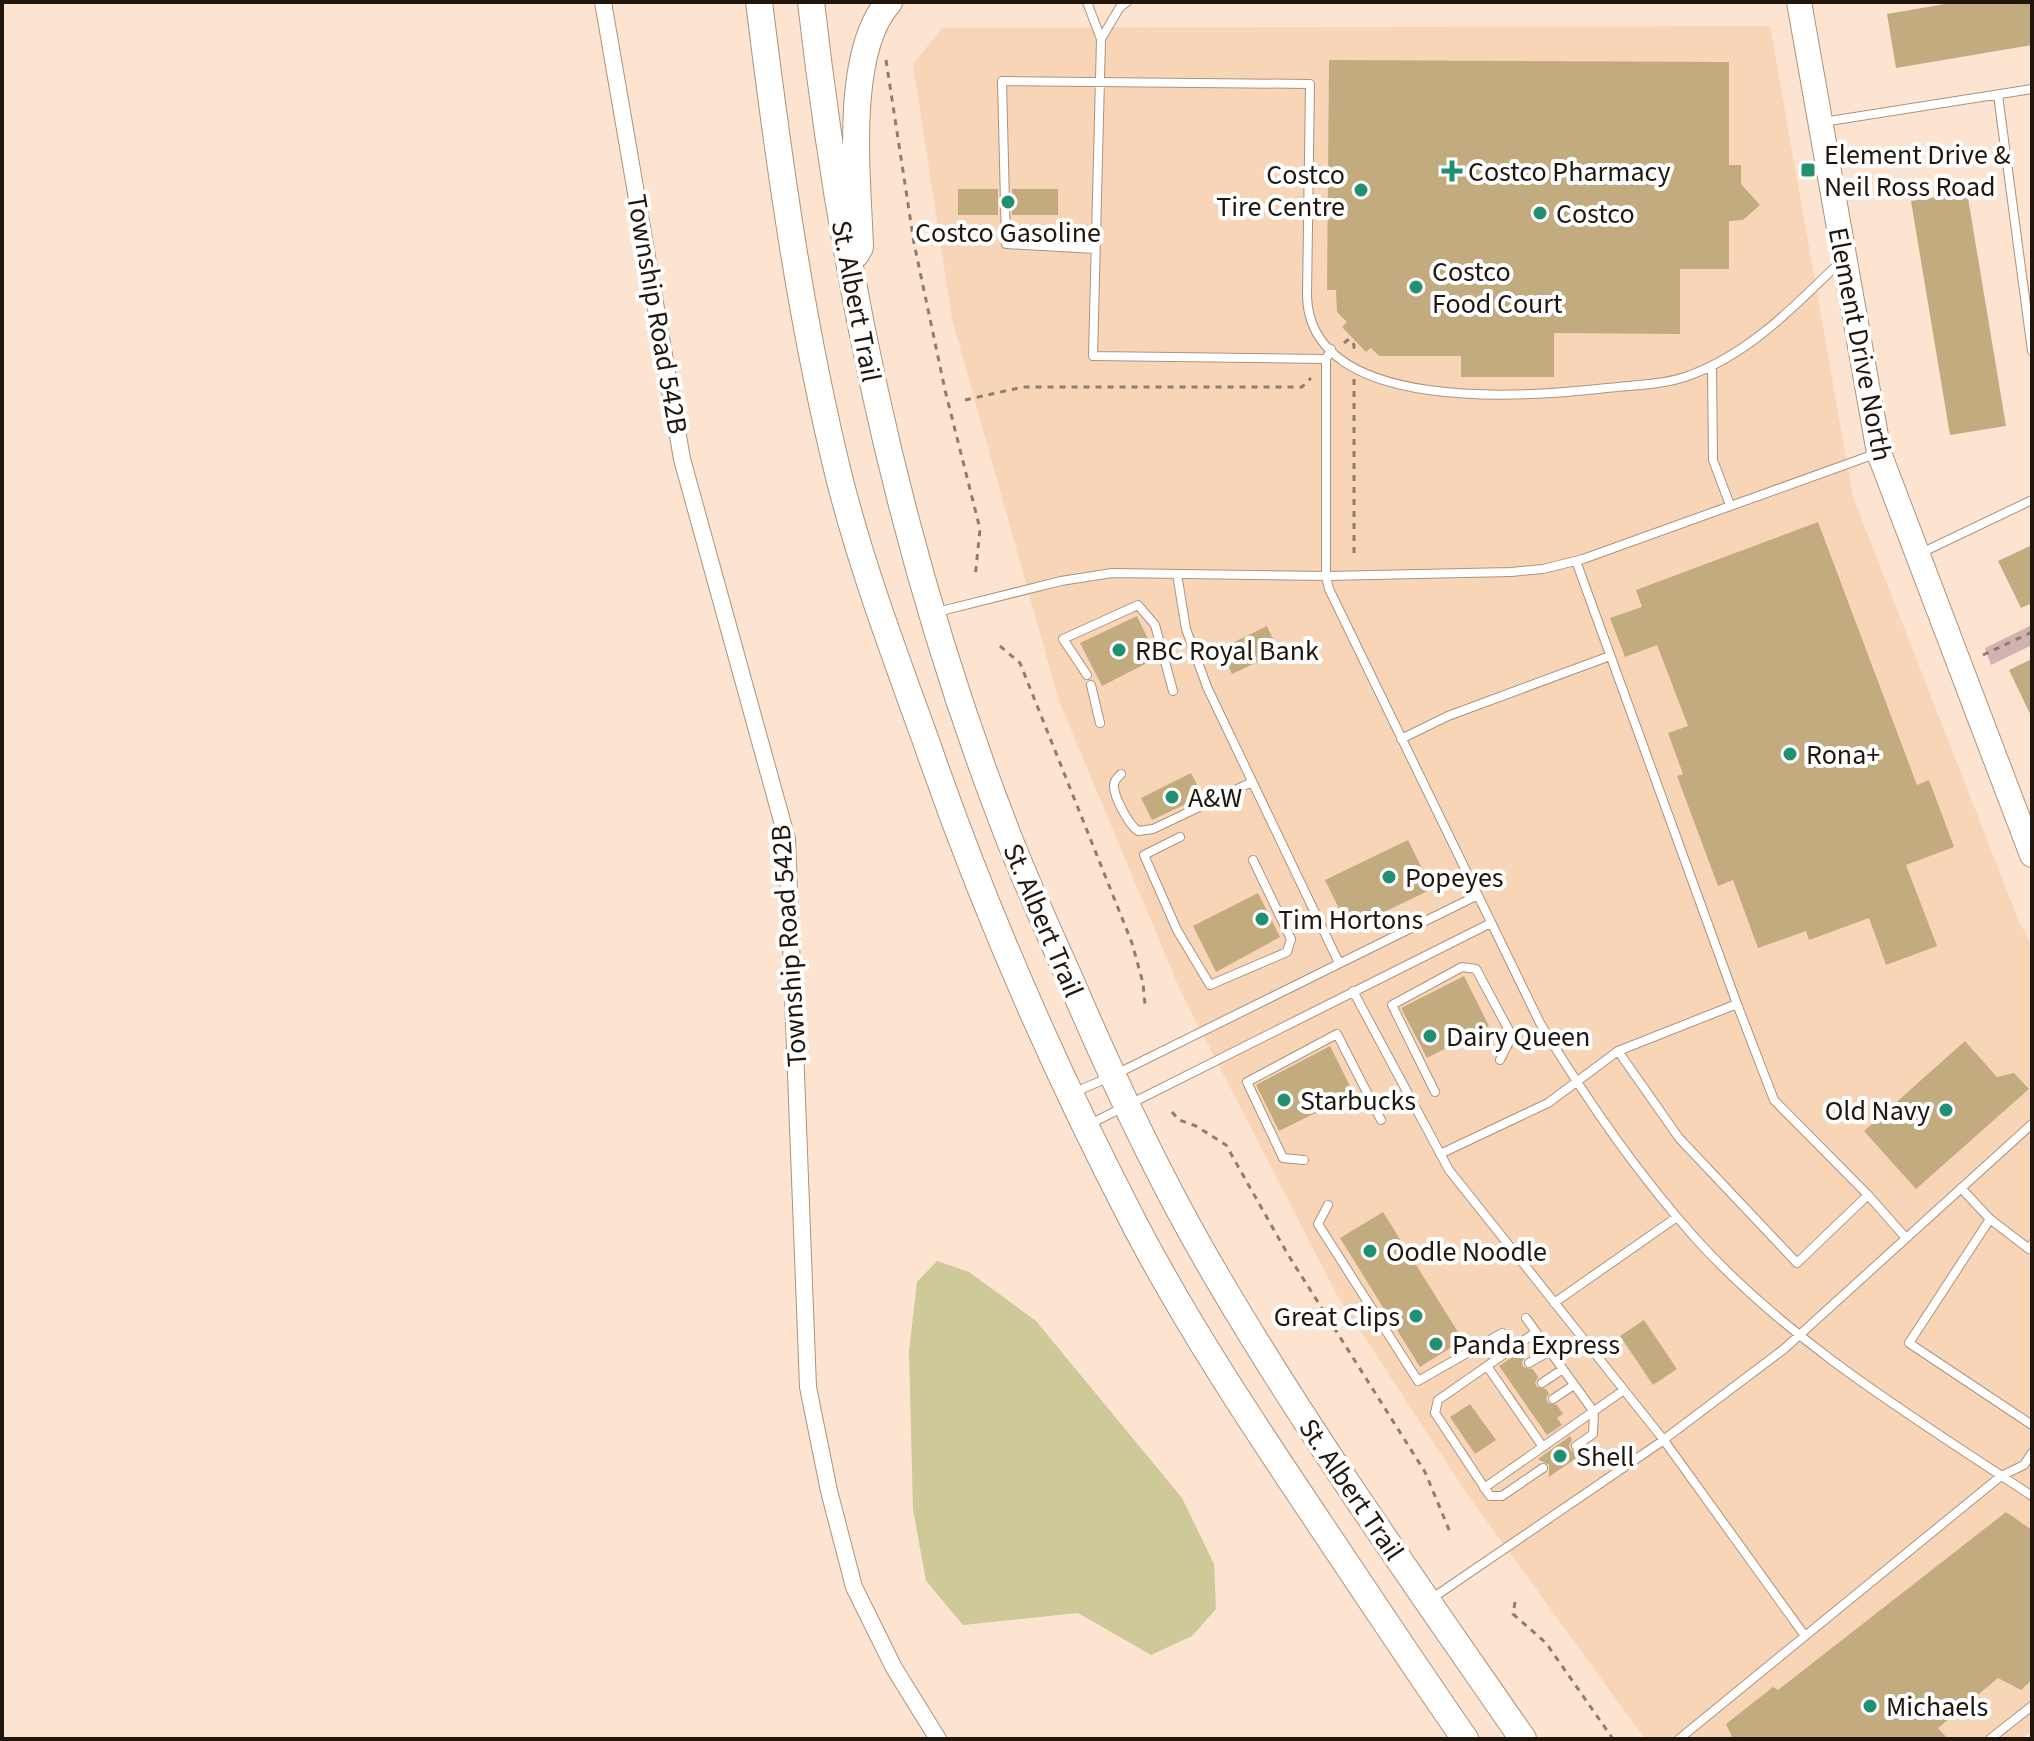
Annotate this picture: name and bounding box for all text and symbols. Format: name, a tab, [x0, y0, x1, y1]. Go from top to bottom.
place label: Element Drive & Neil Ross Road	[1824, 135, 2011, 207]
place label: Costco Pharmacy	[1468, 152, 1671, 192]
place label: Costco Tire Centre	[1216, 155, 1345, 227]
marker: Element Drive & Neil Ross Road	[1799, 161, 1817, 179]
marker: Costco Pharmacy	[1443, 162, 1461, 180]
marker: Costco Tire Centre	[1352, 181, 1370, 199]
street label: Township Road 542B	[616, 191, 698, 437]
marker: Costco Gasoline	[999, 193, 1017, 211]
place label: Costco	[1556, 194, 1635, 234]
marker: Costco	[1531, 204, 1549, 222]
place label: Costco Gasoline	[915, 213, 1101, 253]
street label: St. Albert Trail	[821, 217, 891, 385]
street label: Element Drive North	[1818, 224, 1902, 464]
place label: Costco Food Court	[1432, 252, 1563, 324]
marker: Costco Food Court	[1407, 278, 1425, 296]
place label: RBC Royal Bank	[1135, 631, 1319, 671]
marker: RBC Royal Bank	[1110, 641, 1128, 659]
place label: Rona+	[1806, 735, 1880, 775]
marker: Rona+	[1781, 745, 1799, 763]
place label: A&W	[1188, 778, 1242, 818]
marker: A&W	[1163, 788, 1181, 806]
street label: Township Road 542B	[761, 824, 817, 1068]
street label: St. Albert Trail	[993, 837, 1094, 1004]
place label: Popeyes	[1405, 858, 1504, 898]
marker: Popeyes	[1380, 868, 1398, 886]
place label: Tim Hortons	[1278, 900, 1423, 940]
marker: Tim Hortons	[1253, 910, 1271, 928]
place label: Dairy Queen	[1446, 1017, 1590, 1057]
marker: Dairy Queen	[1421, 1027, 1439, 1045]
place label: Starbucks	[1300, 1081, 1416, 1121]
marker: Starbucks	[1275, 1091, 1293, 1109]
place label: Old Navy	[1825, 1091, 1930, 1131]
marker: Old Navy	[1937, 1101, 1955, 1119]
place label: Oodle Noodle	[1386, 1232, 1547, 1272]
marker: Oodle Noodle	[1361, 1242, 1379, 1260]
place label: Great Clips	[1274, 1297, 1400, 1337]
marker: Great Clips	[1407, 1307, 1425, 1325]
place label: Panda Express	[1452, 1325, 1620, 1365]
marker: Panda Express	[1427, 1335, 1445, 1353]
street label: St. Albert Trail	[1289, 1410, 1414, 1569]
place label: Shell	[1576, 1437, 1634, 1477]
marker: Shell	[1551, 1447, 1569, 1465]
place label: Michaels	[1886, 1687, 1988, 1727]
marker: Michaels	[1861, 1697, 1879, 1715]

